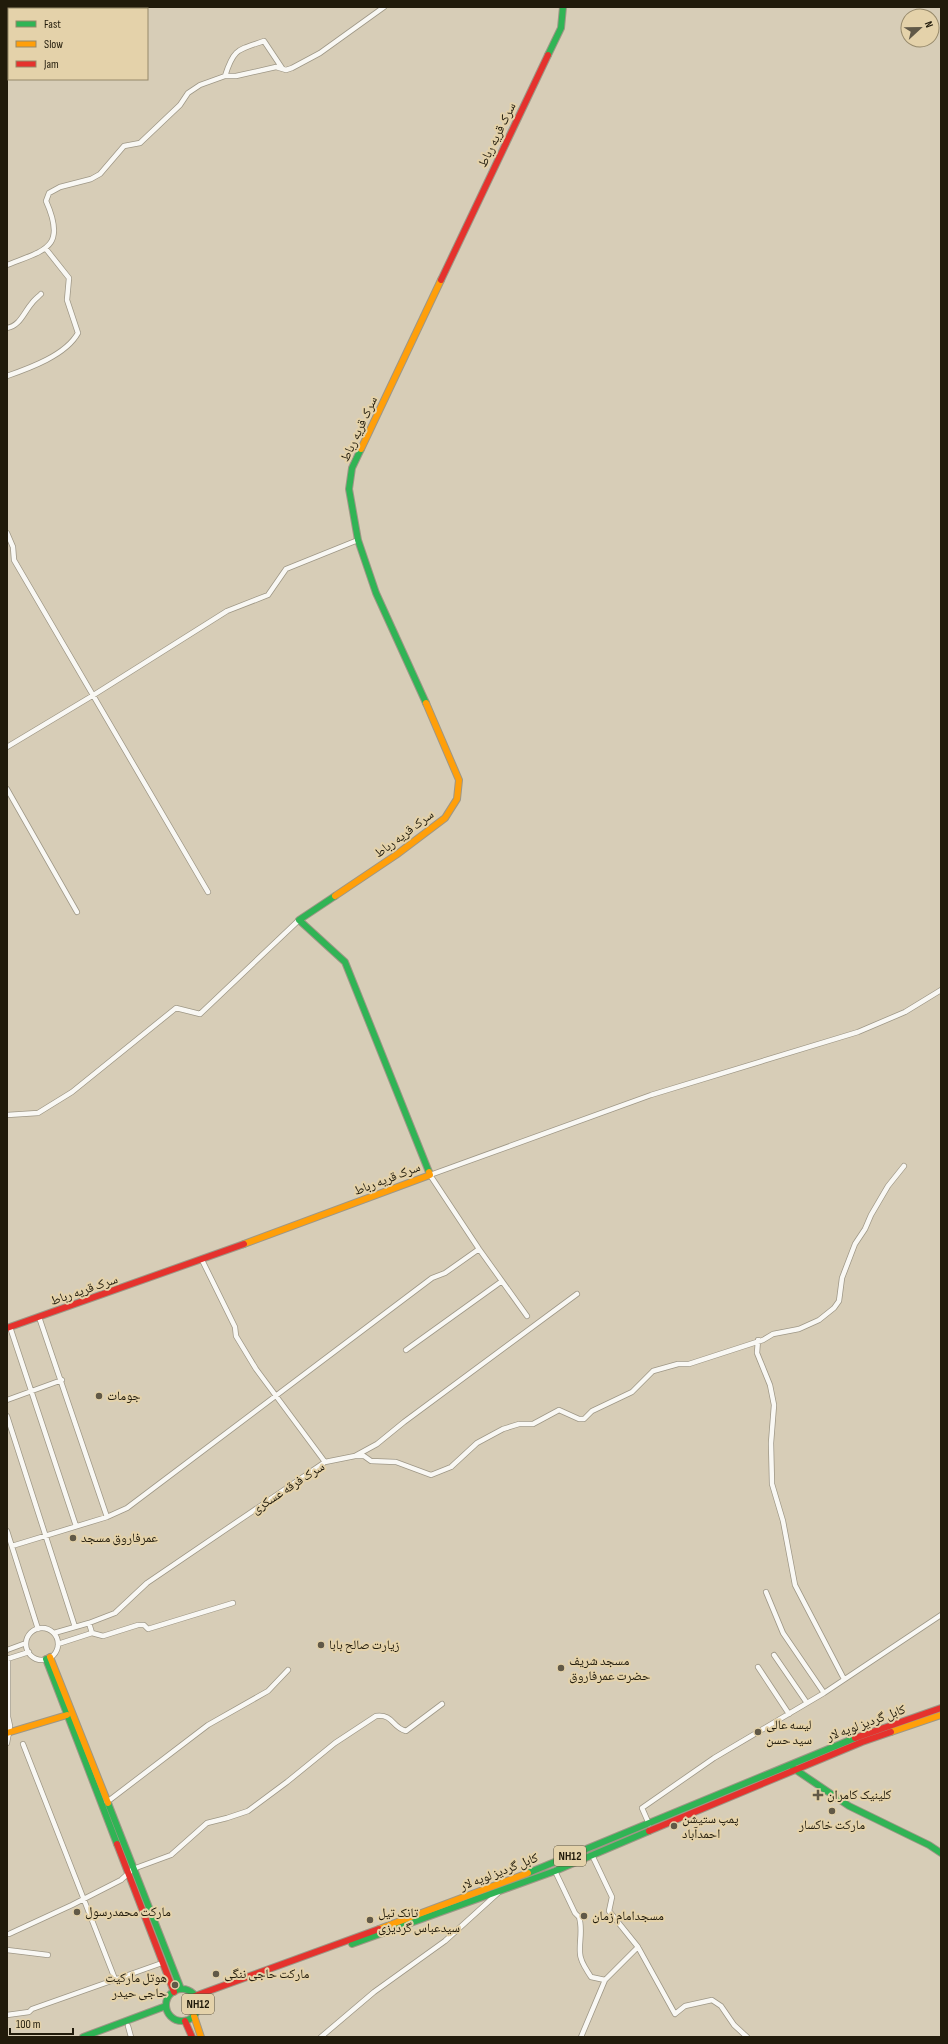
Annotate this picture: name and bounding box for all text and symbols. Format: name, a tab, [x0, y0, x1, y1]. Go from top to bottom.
legend	[8, 8, 148, 80]
north arrow	[900, 8, 940, 48]
text: Fast	[44, 17, 61, 32]
text: N	[922, 19, 936, 30]
text: Slow	[44, 37, 63, 52]
text: Jam	[43, 57, 59, 72]
street label: سرک قریه رباط	[474, 100, 520, 170]
street label: سرک قریه رباط	[337, 394, 381, 464]
street label: سرک قریه رباط	[371, 806, 437, 862]
street label: سرک قریه رباط	[351, 1159, 423, 1199]
street label: سرک قریه رباط	[48, 1271, 120, 1309]
place label: جومات	[107, 1388, 141, 1404]
marker: جومات	[94, 1391, 104, 1401]
street label: سرک فرقه عسکری	[248, 1458, 328, 1518]
place label: عمرفاروق مسجد	[81, 1530, 158, 1546]
marker: عمرفاروق مسجد	[68, 1533, 78, 1543]
place label: زیارت صالح بابا	[329, 1637, 400, 1654]
marker: زیارت صالح بابا	[316, 1640, 326, 1650]
place label: مسجد شریف حضرت عمرفاروق	[569, 1653, 650, 1684]
marker: مسجد شریف حضرت عمرفاروق	[556, 1663, 566, 1673]
street label: کابل گردیز لویه لار	[823, 1701, 908, 1745]
place label: لیسه عالی سید حسن	[766, 1717, 812, 1748]
marker: لیسه عالی سید حسن	[753, 1727, 763, 1737]
place label: کلینیک کامران	[827, 1787, 892, 1803]
marker: کلینیک کامران	[812, 1789, 824, 1801]
marker: مارکت خاکسار	[827, 1806, 837, 1816]
place label: پمپ ستیشن احمدآباد	[682, 1811, 739, 1842]
place label: مارکت خاکسار	[798, 1817, 865, 1833]
marker: پمپ ستیشن احمدآباد	[669, 1821, 679, 1831]
road number: NH12	[554, 1846, 586, 1866]
street label: کابل گردیز لویه لار	[457, 1849, 541, 1895]
place label: مارکت محمدرسول	[85, 1904, 171, 1920]
place label: تانک تیل سیدعباس گردیزی	[378, 1905, 460, 1936]
marker: مارکت محمدرسول	[72, 1907, 82, 1917]
place label: مسجدامام زمان	[592, 1908, 664, 1924]
marker: مسجدامام زمان	[579, 1911, 589, 1921]
marker: تانک تیل سیدعباس گردیزی	[365, 1915, 375, 1925]
place label: مارکت حاجی ننگی	[224, 1966, 309, 1982]
marker: مارکت حاجی ننگی	[211, 1969, 221, 1979]
place label: هوتل مارکیت حاجی حیدر	[105, 1970, 167, 2001]
marker: هوتل مارکیت حاجی حیدر	[170, 1980, 180, 1990]
road number: NH12	[182, 1994, 214, 2014]
scale bar	[10, 2010, 73, 2036]
text: 100 m	[16, 2017, 41, 2032]

